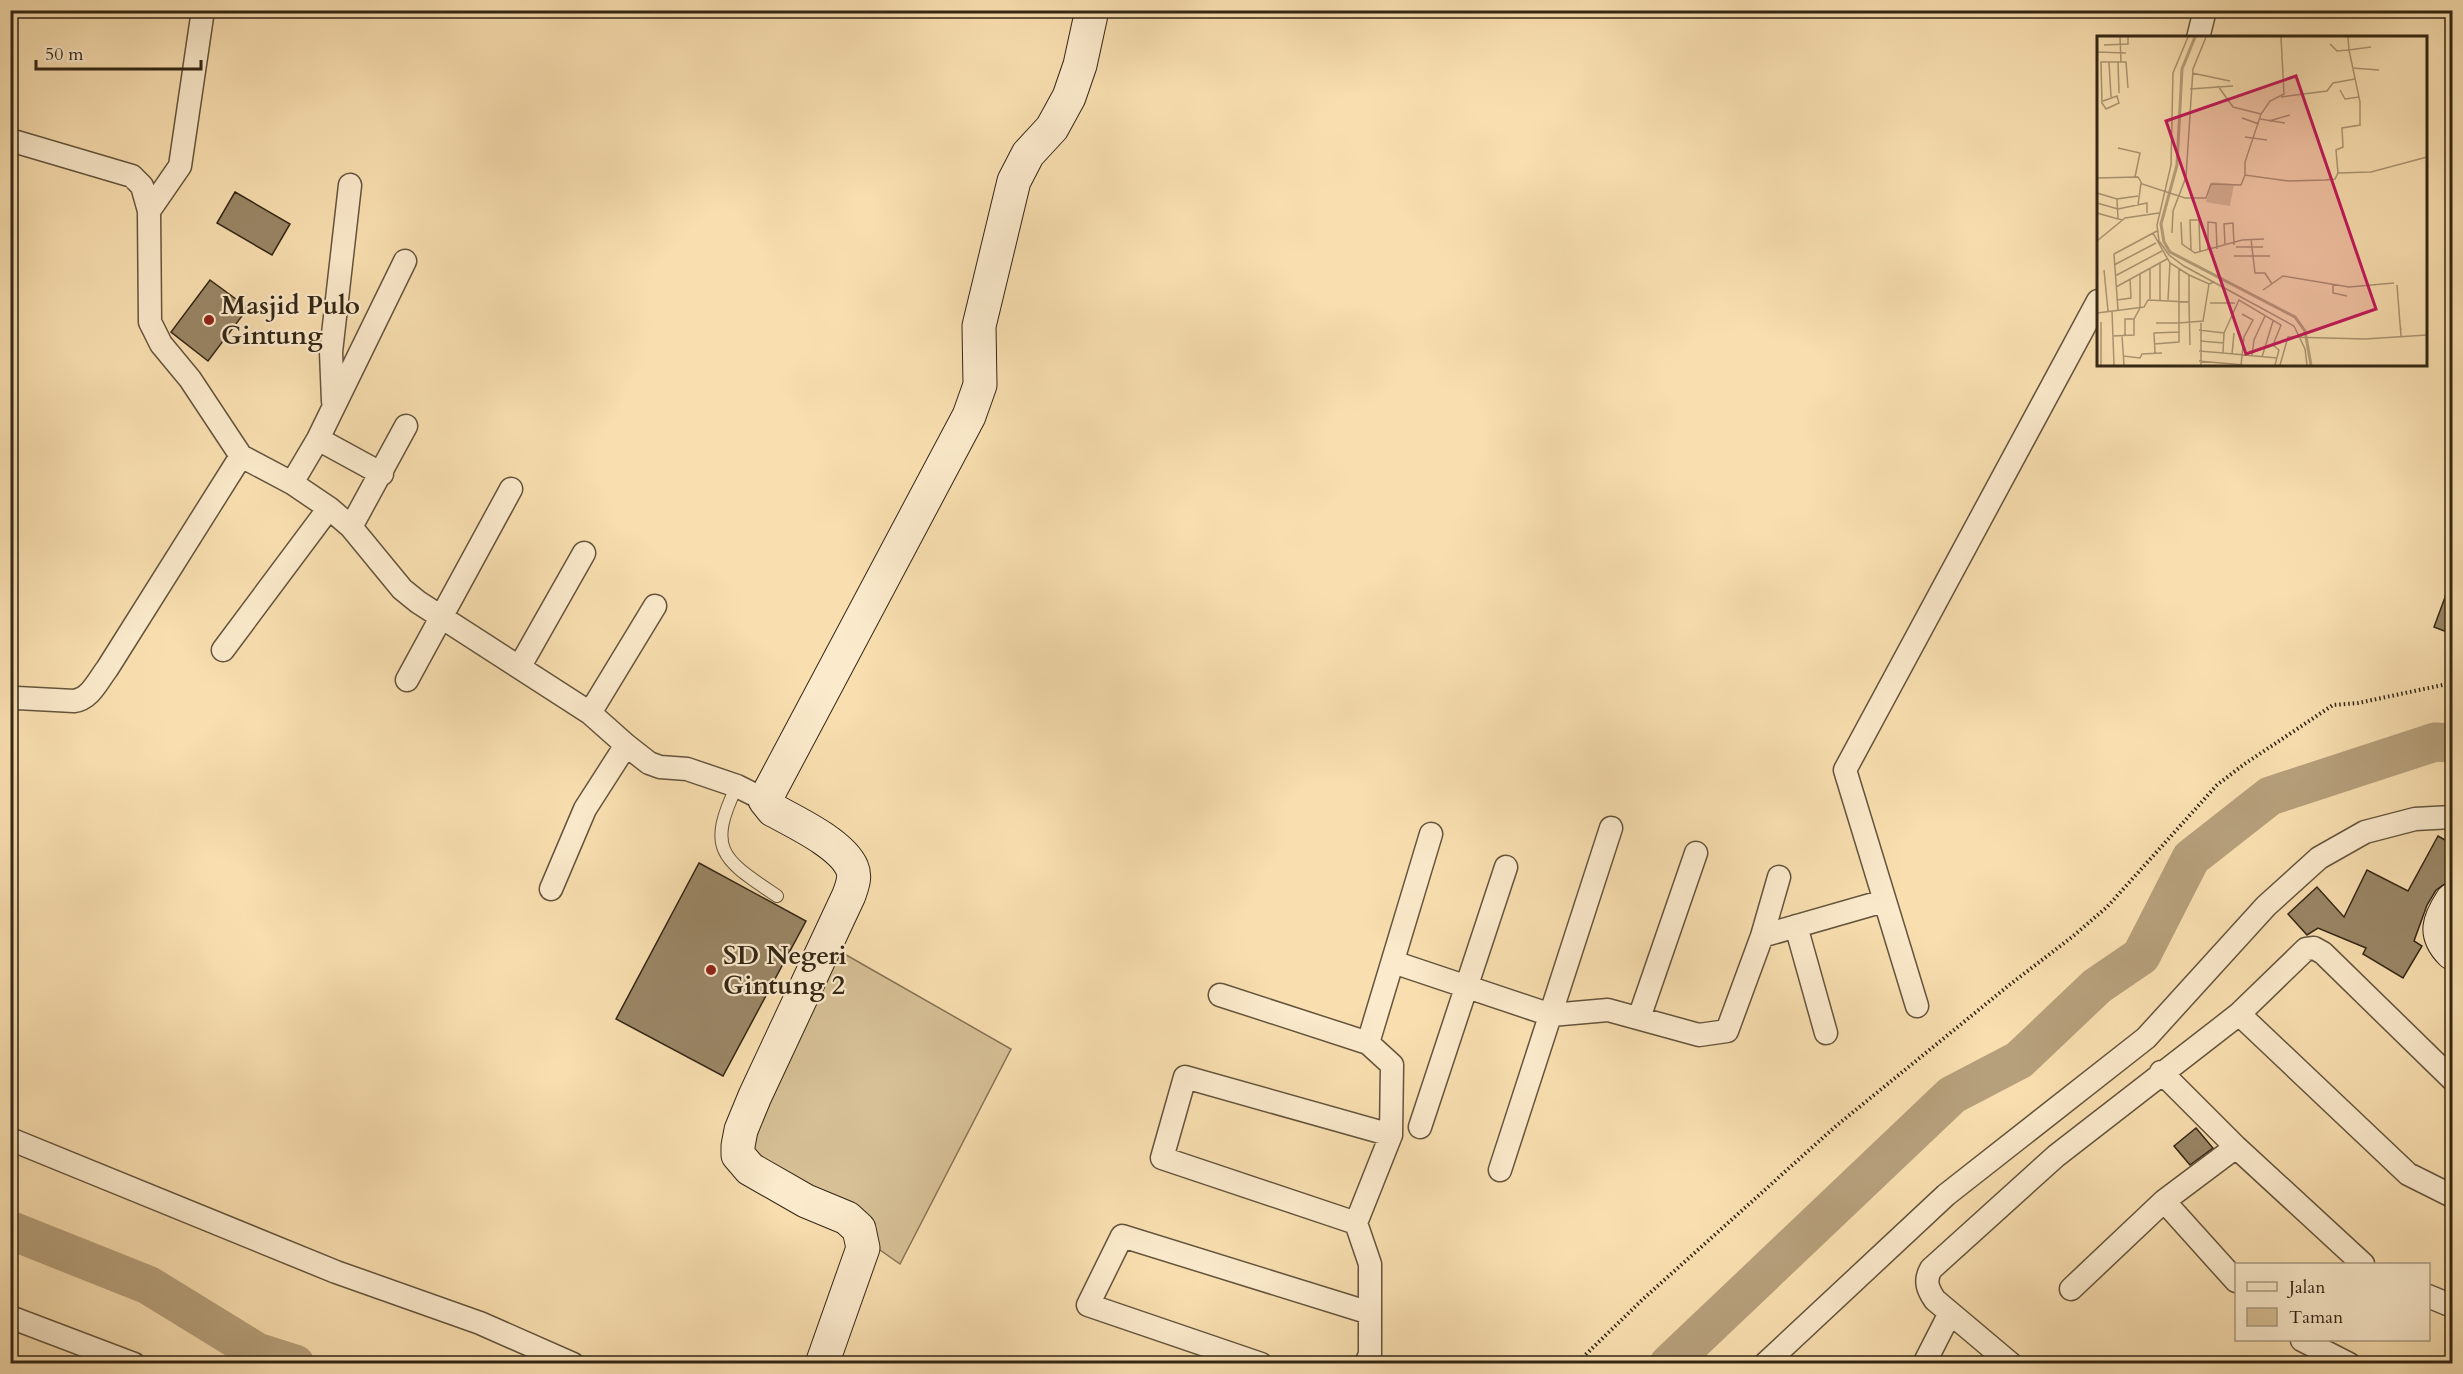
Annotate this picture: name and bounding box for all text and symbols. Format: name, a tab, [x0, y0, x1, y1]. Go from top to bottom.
scale bar	[36, 33, 201, 71]
inset map	[2097, 36, 2427, 366]
text: 50 m	[45, 42, 84, 67]
place label: Masjid Pulo Gintung	[221, 288, 360, 353]
marker: Masjid Pulo Gintung	[202, 313, 216, 327]
place label: SD Negeri Gintung 2	[723, 938, 847, 1003]
marker: SD Negeri Gintung 2	[704, 963, 718, 977]
legend	[2235, 1263, 2430, 1341]
text: Jalan	[2286, 1275, 2326, 1300]
text: Taman	[2289, 1305, 2344, 1330]

